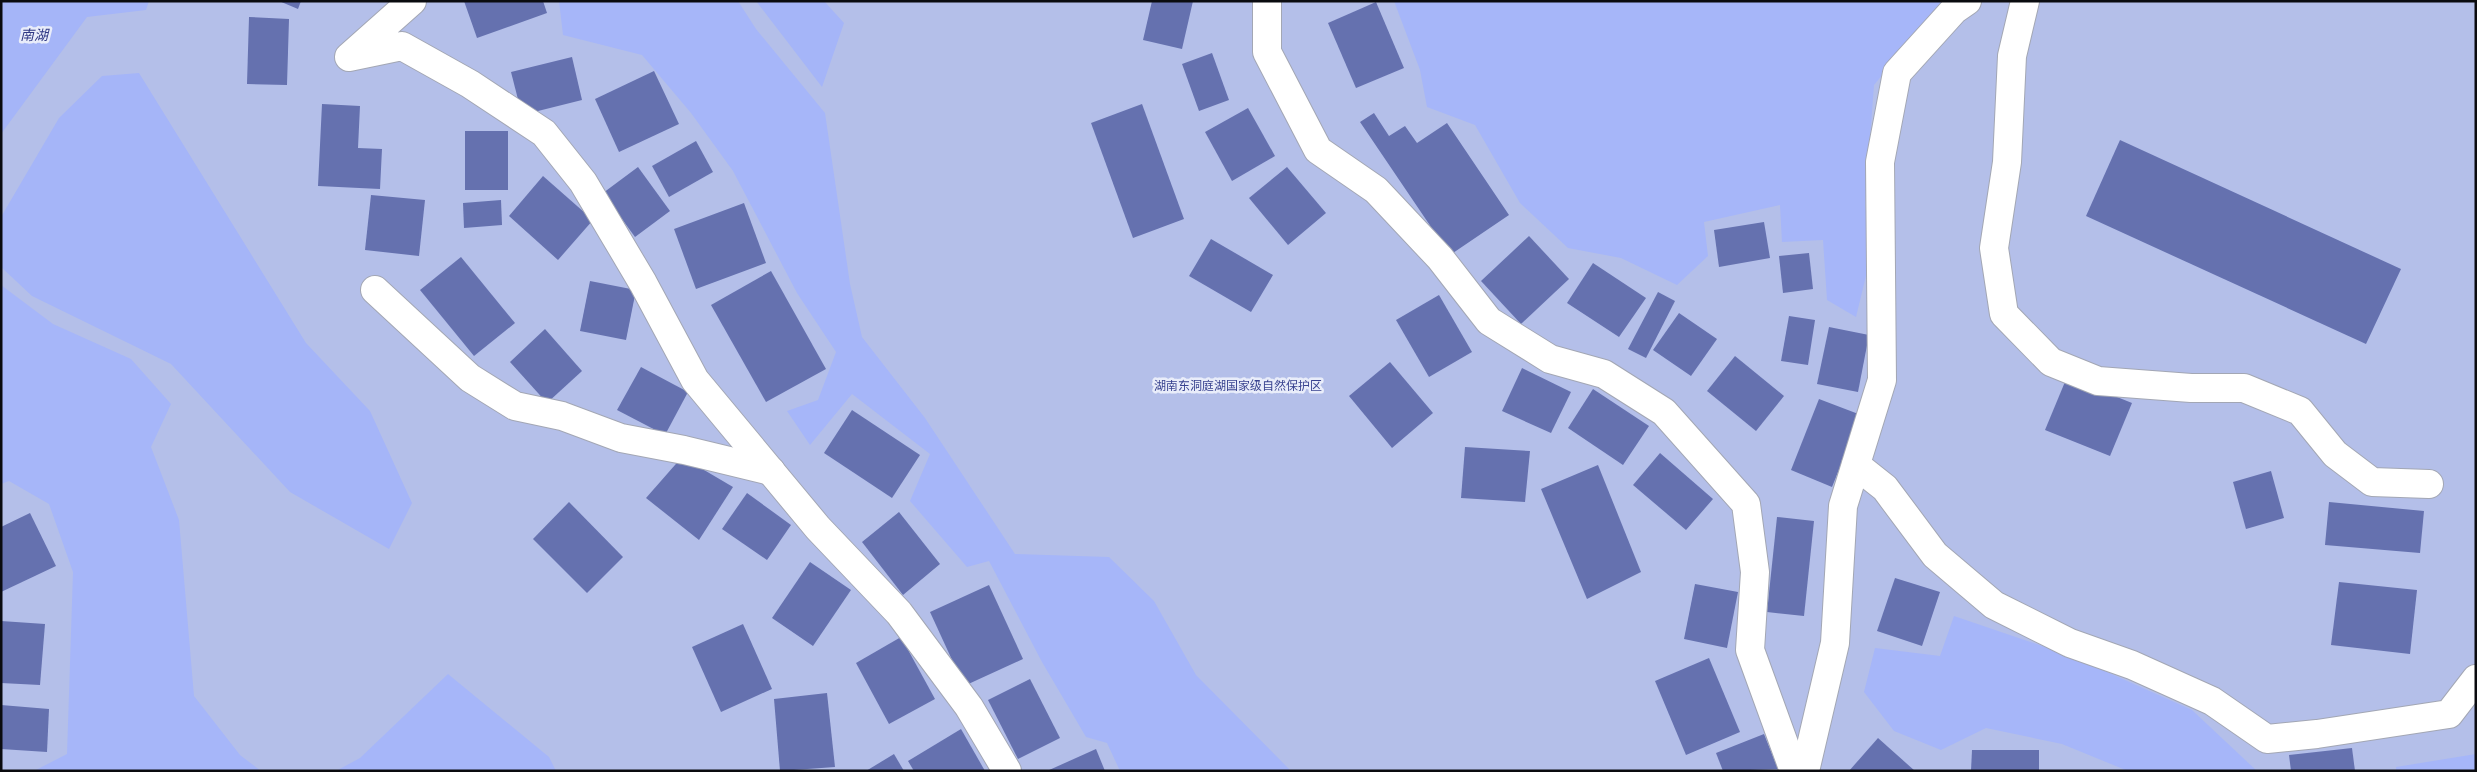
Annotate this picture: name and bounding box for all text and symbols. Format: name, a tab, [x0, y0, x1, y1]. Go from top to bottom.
water label: 南湖	[20, 27, 50, 44]
park label: 湖南东洞庭湖国家级自然保护区	[1154, 379, 1322, 393]

